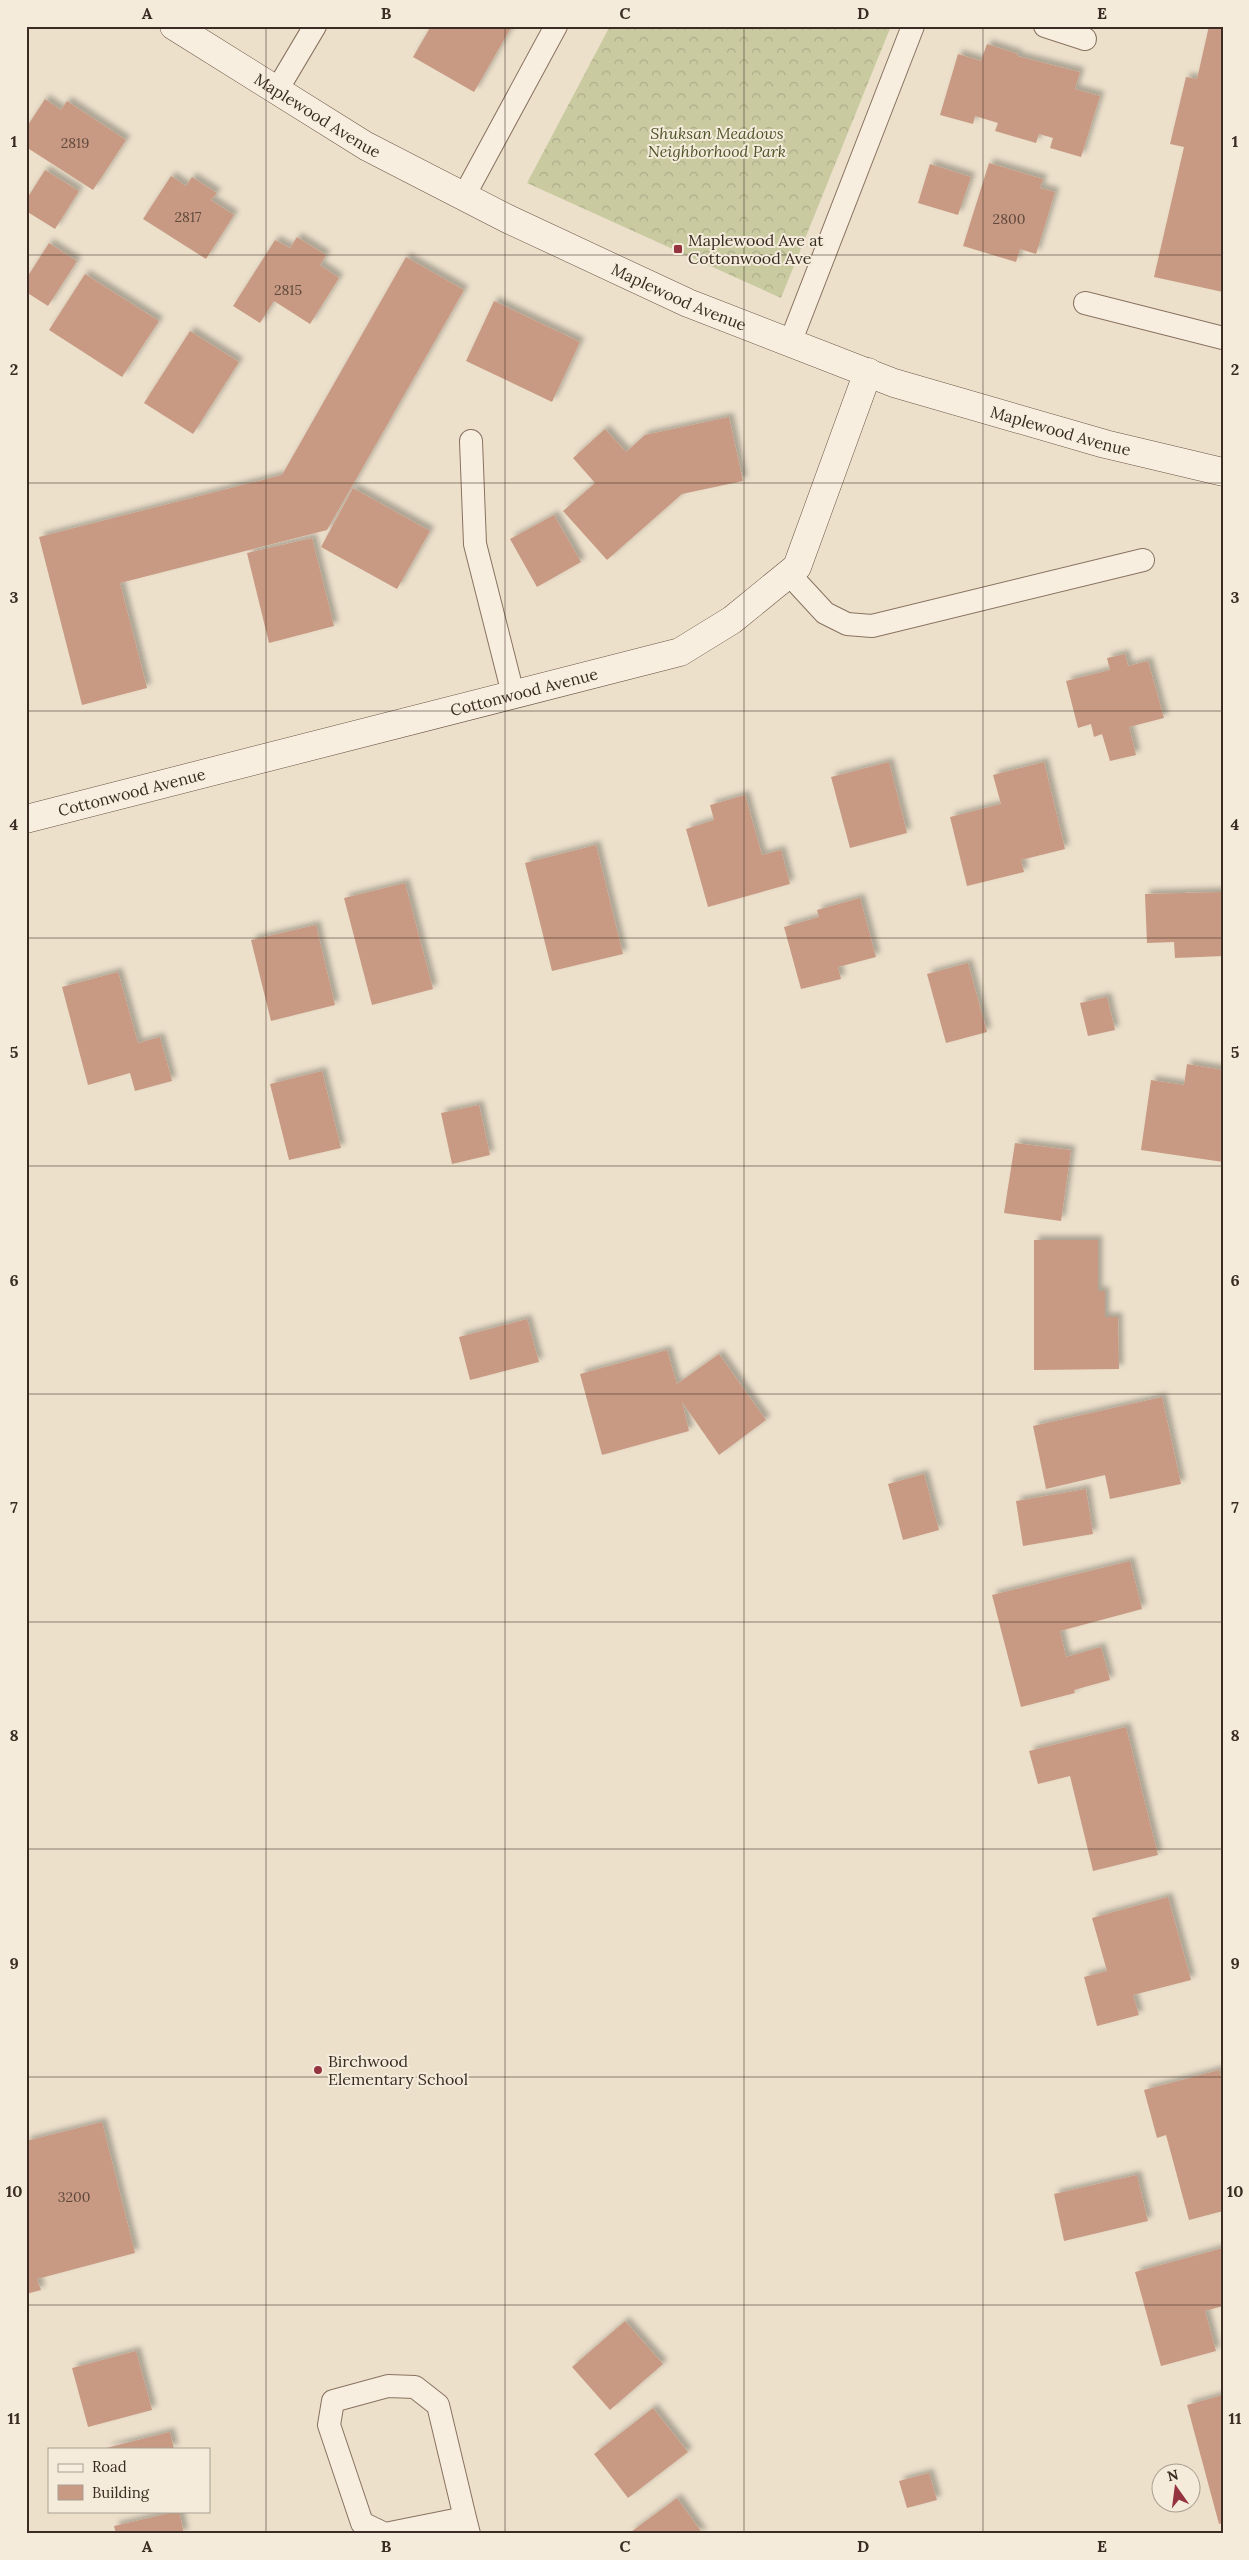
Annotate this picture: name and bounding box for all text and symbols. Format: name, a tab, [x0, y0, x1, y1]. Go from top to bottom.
text: A	[142, 3, 153, 23]
text: B	[381, 3, 392, 23]
text: C	[619, 3, 631, 23]
text: D	[857, 3, 869, 23]
text: E	[1097, 3, 1107, 23]
street label: Maplewood Avenue	[251, 69, 384, 162]
park label: Shuksan Meadows Neighborhood Park	[648, 123, 786, 161]
text: 1	[11, 131, 17, 151]
text: 1	[1232, 131, 1238, 151]
house number: 2819	[61, 134, 89, 152]
house number: 2817	[175, 208, 202, 226]
house number: 2800	[993, 210, 1025, 228]
place label: Maplewood Ave at Cottonwood Ave	[688, 230, 824, 268]
marker: Maplewood Ave at Cottonwood Ave	[672, 243, 684, 255]
street label: Maplewood Avenue	[608, 259, 750, 335]
house number: 2815	[274, 281, 302, 299]
text: 2	[10, 359, 18, 379]
text: 2	[1231, 359, 1239, 379]
street label: Maplewood Avenue	[988, 401, 1133, 460]
text: 3	[10, 587, 19, 607]
text: 3	[1231, 587, 1240, 607]
street label: Cottonwood Avenue	[448, 663, 600, 720]
street label: Cottonwood Avenue	[56, 764, 208, 820]
text: 4	[10, 814, 19, 834]
text: 4	[1231, 814, 1240, 834]
text: 5	[10, 1042, 19, 1062]
text: 5	[1231, 1042, 1240, 1062]
text: 6	[9, 1270, 19, 1290]
text: 6	[1230, 1270, 1240, 1290]
text: 7	[10, 1497, 18, 1517]
text: 7	[1231, 1497, 1239, 1517]
text: 8	[9, 1725, 19, 1745]
text: 8	[1230, 1725, 1240, 1745]
text: 9	[9, 1953, 19, 1973]
text: 9	[1230, 1953, 1240, 1973]
place label: Birchwood Elementary School	[328, 2051, 468, 2089]
marker: Birchwood Elementary School	[312, 2064, 324, 2076]
text: 10	[6, 2181, 22, 2201]
text: 10	[1227, 2181, 1243, 2201]
house number: 3200	[58, 2188, 90, 2206]
text: 11	[8, 2408, 21, 2428]
text: 11	[1229, 2408, 1242, 2428]
legend	[48, 2448, 210, 2512]
text: Road	[92, 2457, 127, 2476]
north arrow	[1152, 2462, 1202, 2512]
text: N	[1165, 2465, 1180, 2485]
text: Building	[92, 2483, 150, 2502]
text: A	[142, 2536, 153, 2556]
text: B	[381, 2536, 392, 2556]
text: C	[619, 2536, 631, 2556]
text: D	[857, 2536, 869, 2556]
text: E	[1097, 2536, 1107, 2556]

